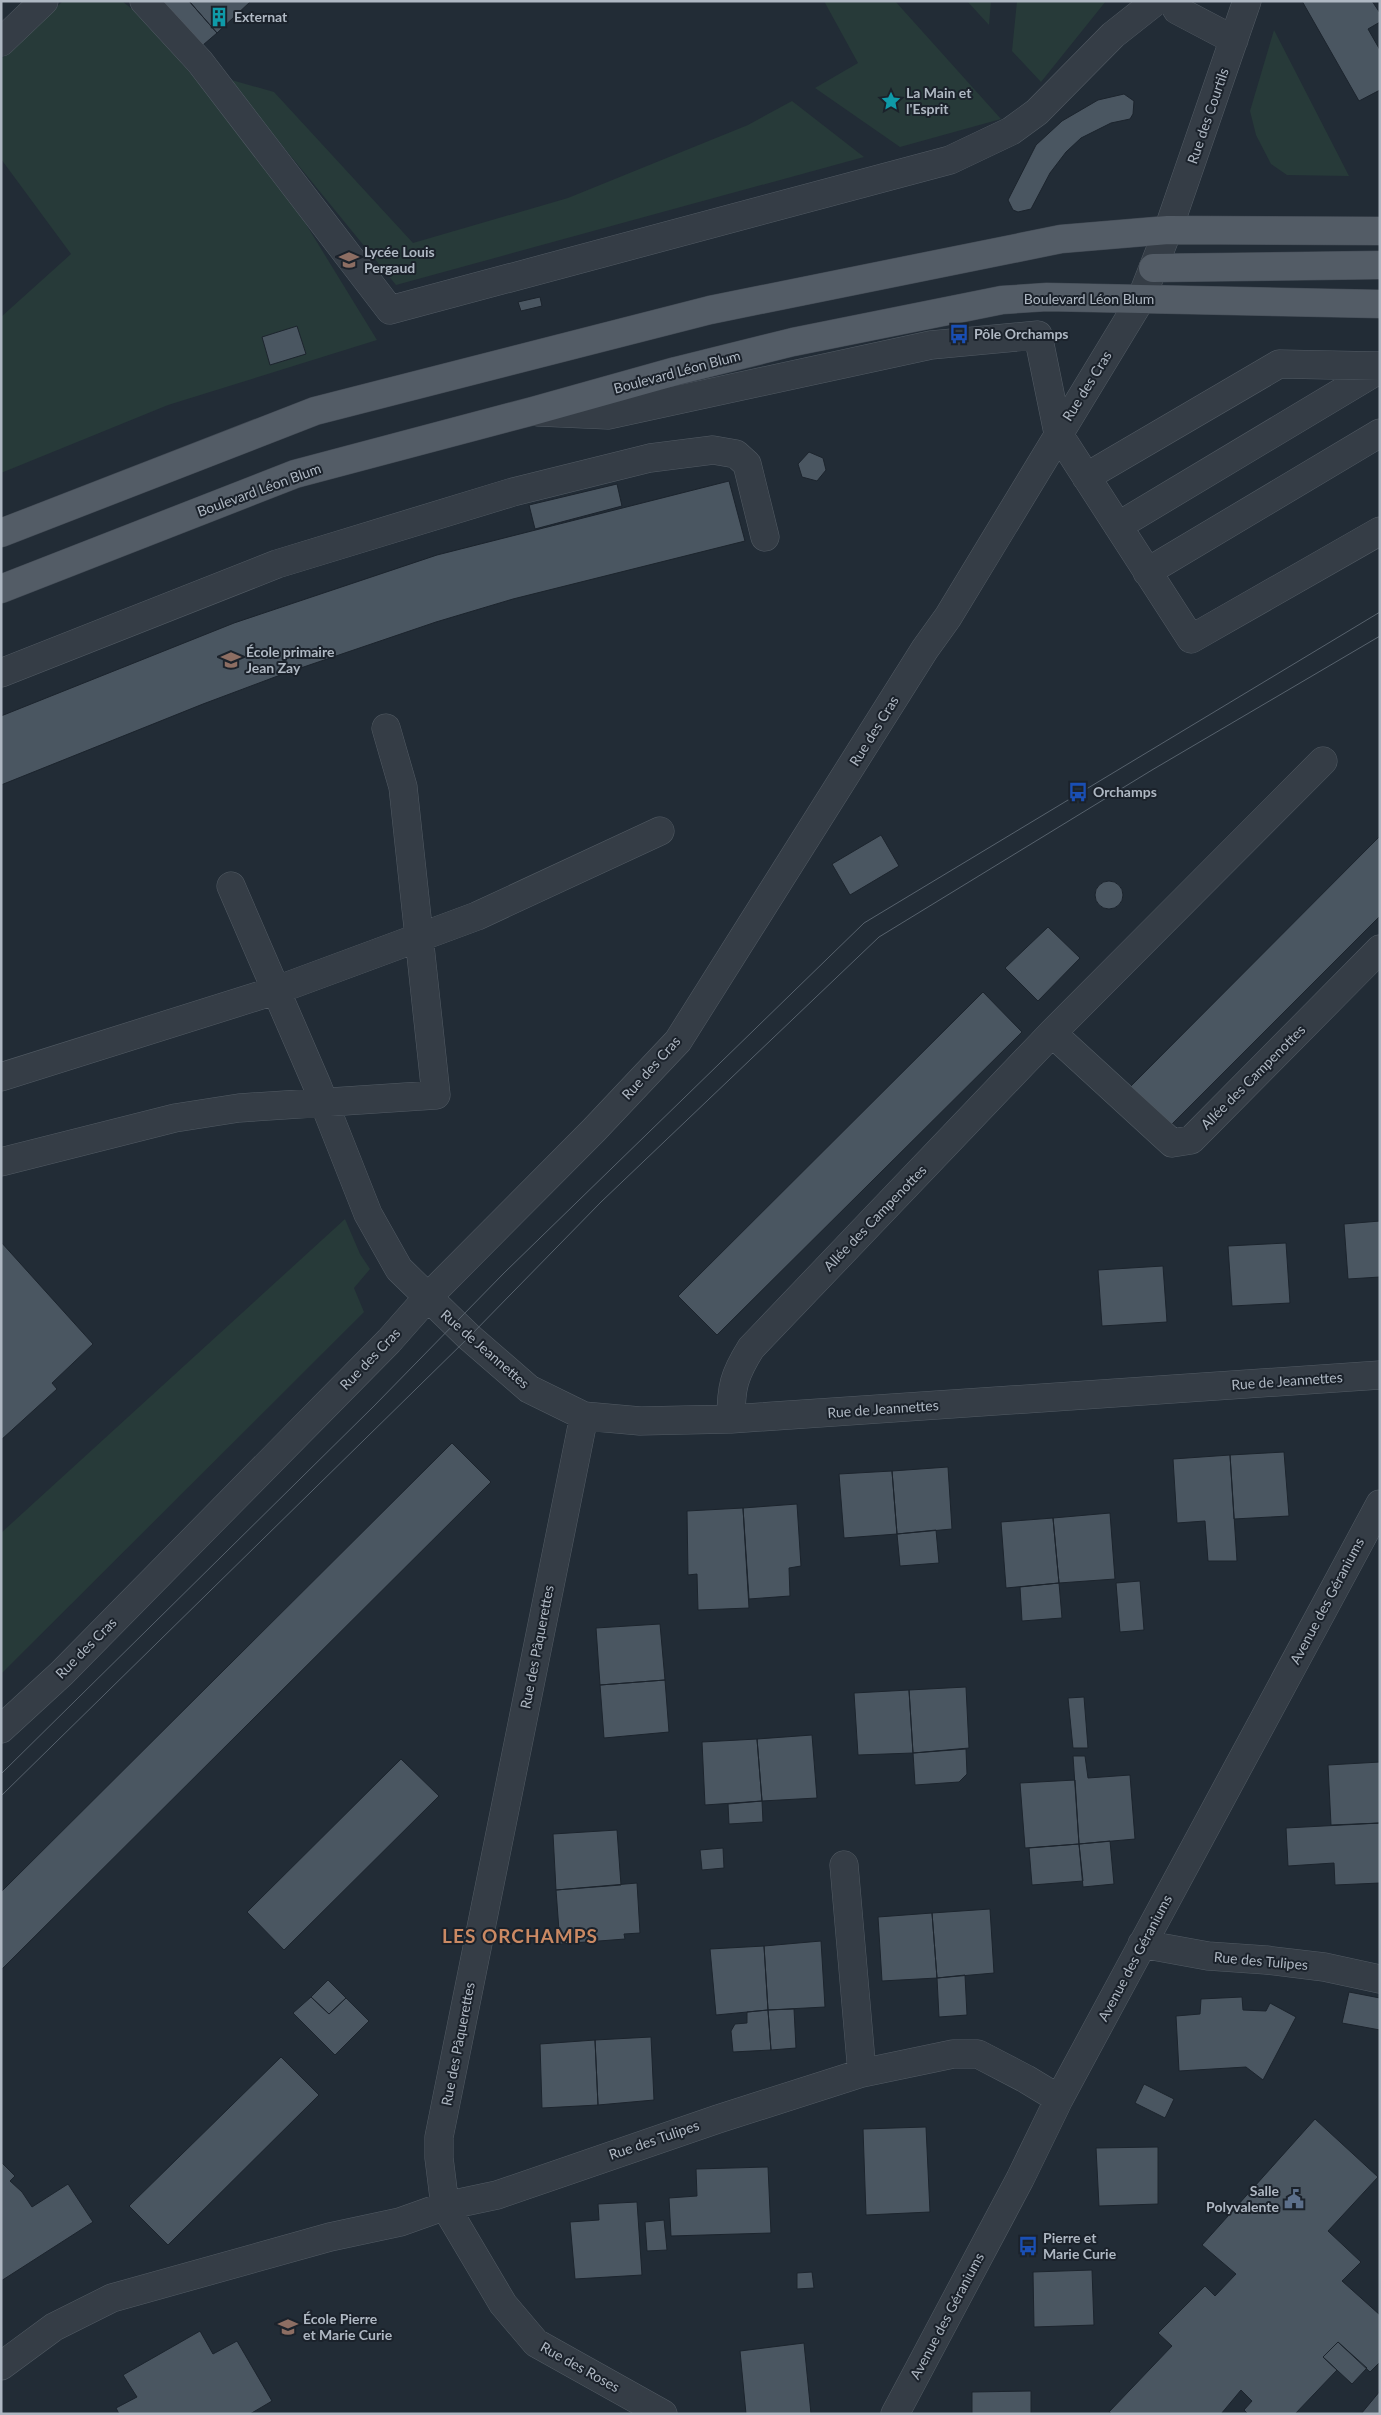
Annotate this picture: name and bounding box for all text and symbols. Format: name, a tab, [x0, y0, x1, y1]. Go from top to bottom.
building icon: Externat	[208, 6, 230, 28]
place label: Externat	[234, 8, 288, 25]
street label: Rue des Courtils	[1183, 66, 1232, 166]
place label: La Main et l'Esprit	[906, 84, 972, 117]
place icon: La Main et l'Esprit	[880, 90, 902, 112]
place label: Lycée Louis Pergaud	[364, 243, 435, 276]
school or university icon: Lycée Louis Pergaud	[338, 249, 360, 271]
street label: Boulevard Léon Blum	[1024, 290, 1154, 307]
bus stop icon: Pôle Orchamps	[948, 323, 970, 345]
place label: Pôle Orchamps	[974, 325, 1069, 342]
street label: Boulevard Léon Blum	[612, 346, 742, 397]
street label: Rue des Cras	[1058, 348, 1115, 424]
street label: Boulevard Léon Blum	[195, 459, 323, 520]
place label: École primaire Jean Zay	[246, 643, 335, 676]
school or university icon: École primaire Jean Zay	[220, 649, 242, 671]
street label: Rue des Cras	[845, 693, 902, 769]
bus stop icon: Orchamps	[1067, 781, 1089, 803]
place label: Orchamps	[1093, 783, 1157, 800]
street label: Allée des Campenottes	[1197, 1021, 1309, 1133]
street label: Rue des Cras	[618, 1032, 684, 1103]
street label: Allée des Campenottes	[820, 1161, 930, 1274]
street label: Rue de Jeannettes	[438, 1306, 533, 1392]
street label: Rue des Cras	[336, 1324, 403, 1393]
street label: Rue de Jeannettes	[1231, 1368, 1343, 1393]
street label: Rue de Jeannettes	[827, 1396, 939, 1421]
street label: Avenue des Géraniums	[1286, 1535, 1367, 1667]
street label: Rue des Pâquerettes	[516, 1584, 557, 1710]
street label: Rue des Cras	[52, 1614, 120, 1682]
street label: Avenue des Géraniums	[1094, 1892, 1175, 2024]
district label: LES ORCHAMPS	[442, 1924, 598, 1947]
street label: Rue des Tulipes	[1213, 1948, 1309, 1973]
street label: Rue des Pâquerettes	[437, 1981, 478, 2107]
street label: Rue des Tulipes	[606, 2116, 701, 2163]
place label: Salle Polyvalente	[1206, 2182, 1280, 2215]
public building icon: Salle Polyvalente	[1283, 2188, 1305, 2210]
place label: Pierre et Marie Curie	[1043, 2229, 1117, 2262]
bus stop icon: Pierre et Marie Curie	[1017, 2235, 1039, 2257]
street label: Avenue des Géraniums	[906, 2250, 987, 2382]
place label: École Pierre et Marie Curie	[303, 2310, 393, 2343]
school or university icon: École Pierre et Marie Curie	[277, 2316, 299, 2338]
street label: Rue des Roses	[538, 2338, 623, 2395]

